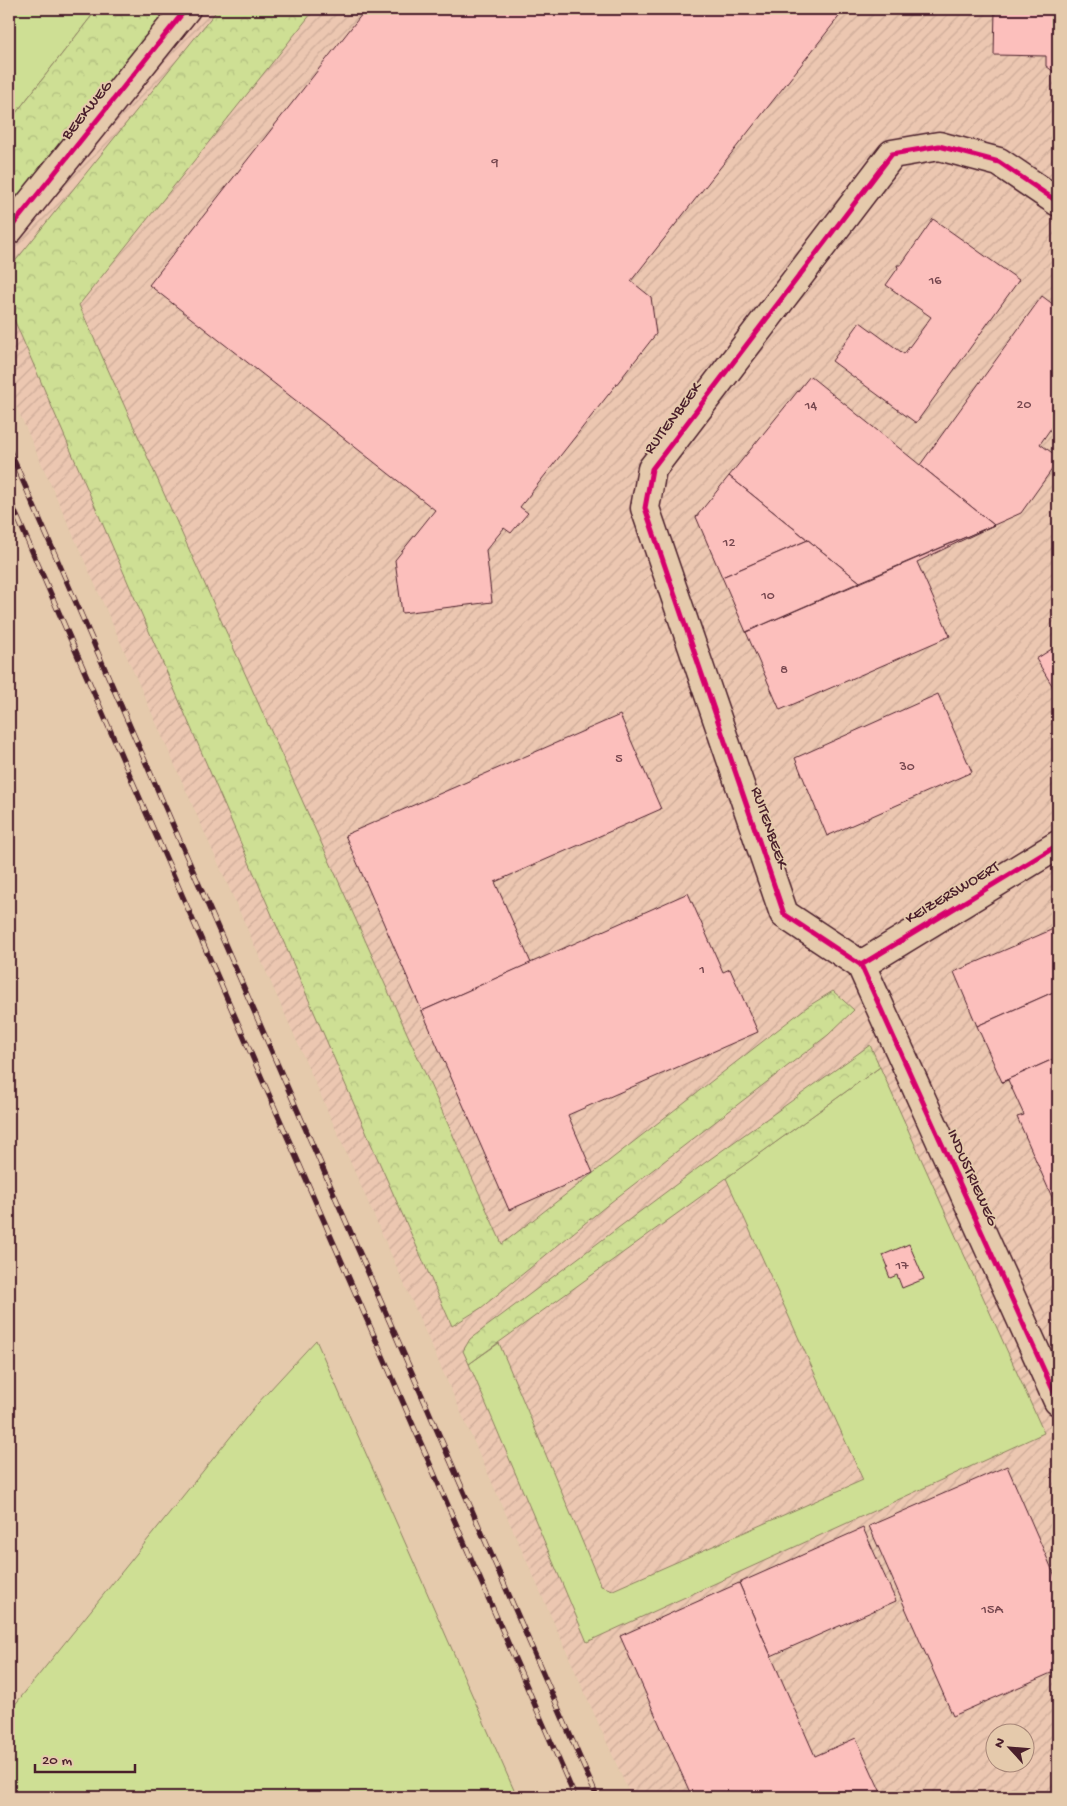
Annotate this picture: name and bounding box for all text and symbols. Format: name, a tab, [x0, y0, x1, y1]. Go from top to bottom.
street label: BEEKWEG	[58, 77, 118, 145]
house number: 9	[490, 155, 499, 172]
house number: 16	[928, 273, 942, 290]
street label: RUITENBEEK	[641, 378, 708, 459]
house number: 20	[1017, 397, 1031, 414]
house number: 14	[804, 398, 818, 415]
house number: 12	[722, 535, 735, 552]
house number: 10	[760, 588, 775, 605]
house number: 8	[780, 662, 788, 679]
house number: 5	[615, 751, 623, 768]
house number: 30	[898, 759, 915, 776]
street label: RUITENBEEK	[745, 785, 792, 873]
street label: KEIZERSWOERT	[902, 858, 1004, 930]
house number: 1	[698, 962, 705, 979]
street label: INDUSTRIEWEG	[941, 1127, 1001, 1230]
house number: 17	[895, 1258, 909, 1275]
house number: 15A	[980, 1602, 1003, 1619]
north arrow	[984, 1724, 1034, 1774]
text: N	[991, 1736, 1010, 1751]
scale bar	[35, 1741, 135, 1773]
text: 20 m	[42, 1752, 72, 1770]

